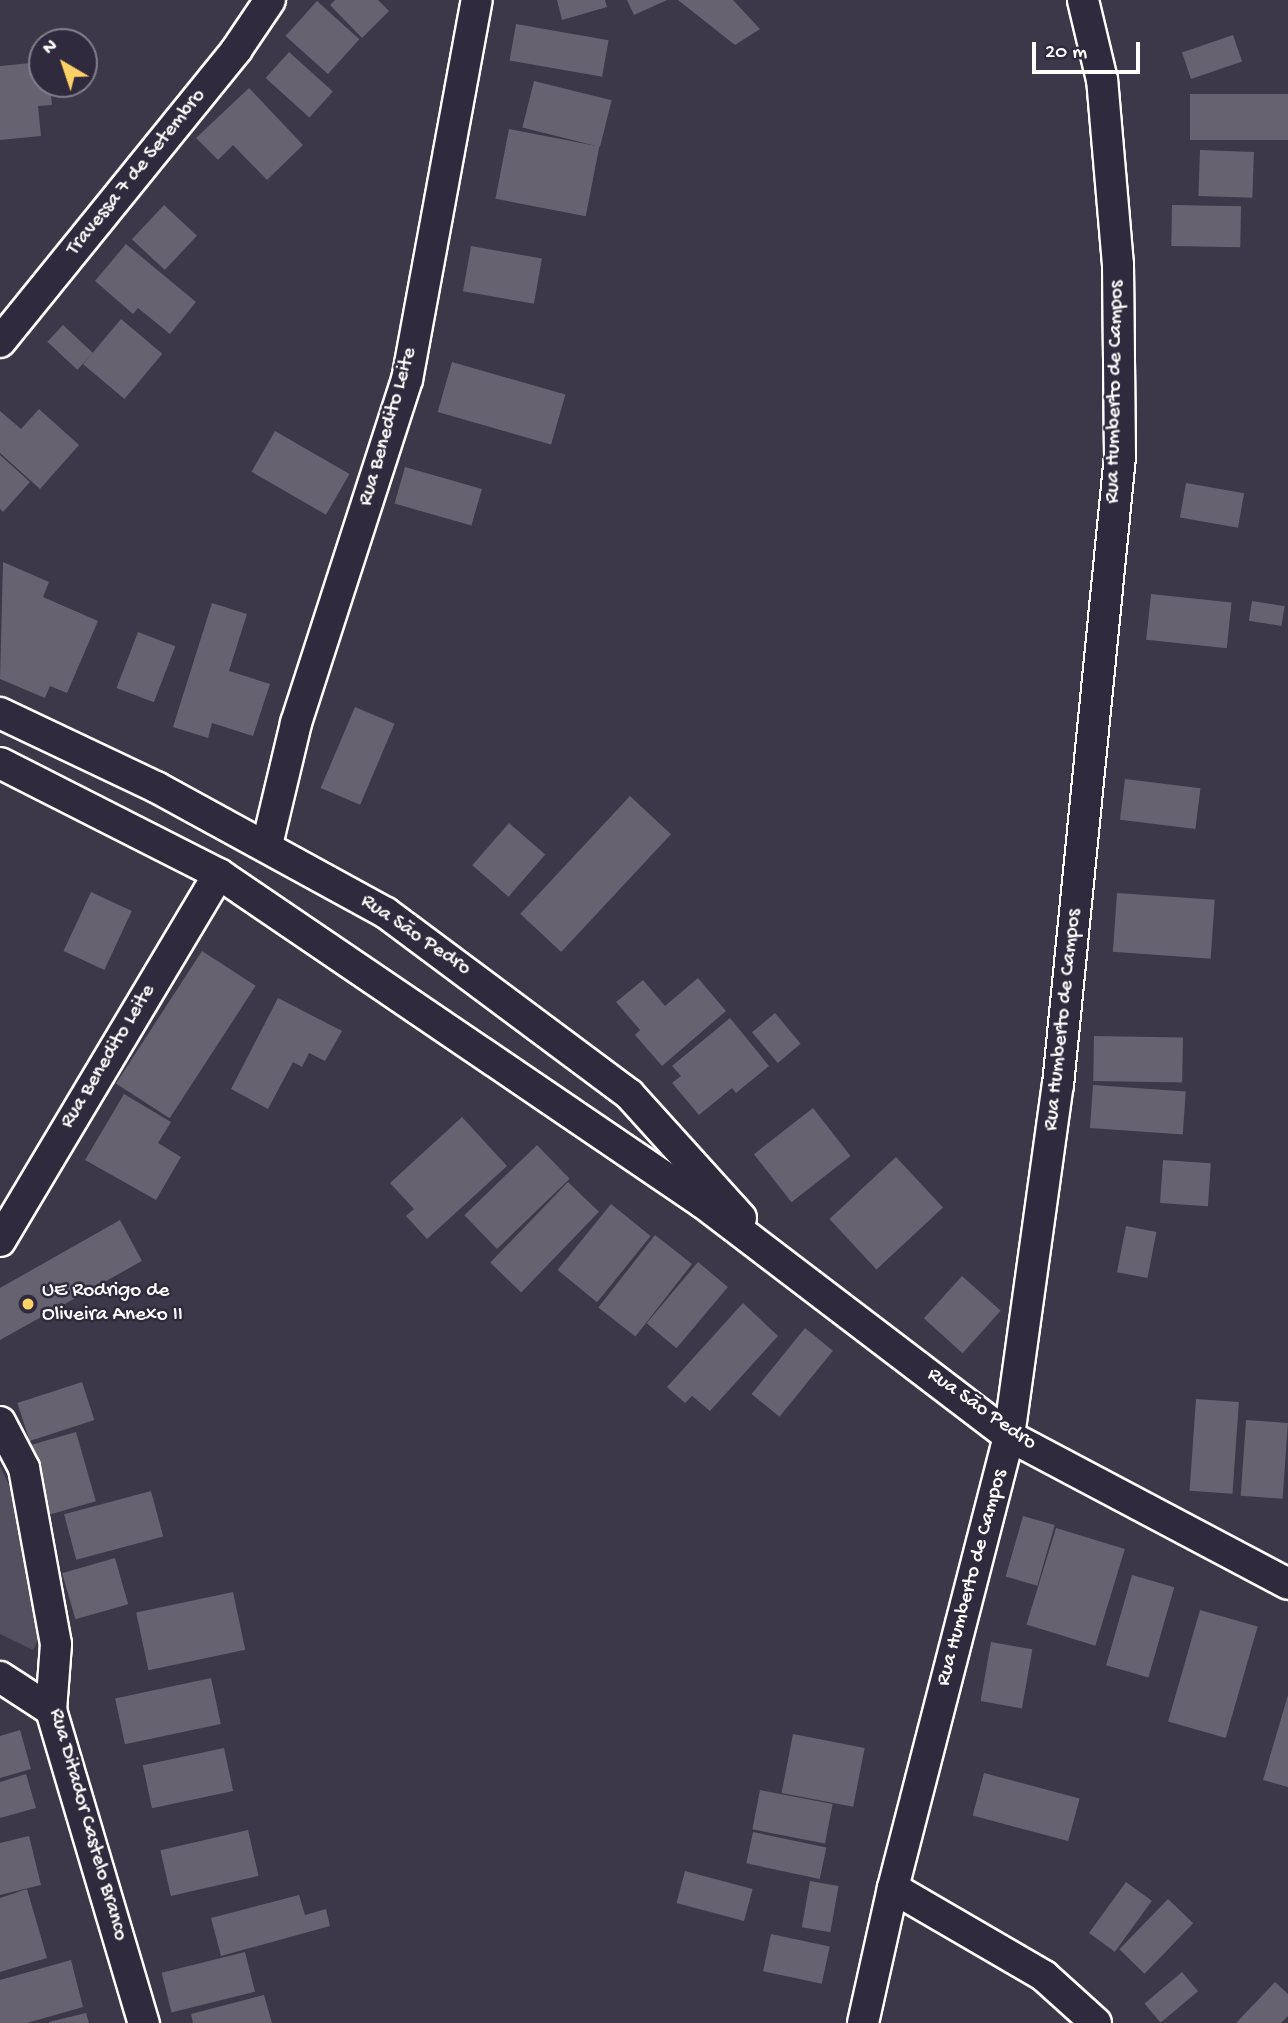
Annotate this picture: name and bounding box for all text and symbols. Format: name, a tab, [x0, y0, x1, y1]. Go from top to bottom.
north arrow	[28, 28, 98, 98]
scale bar	[1036, 28, 1144, 72]
text: N	[39, 35, 63, 61]
text: 20 m	[1045, 41, 1087, 66]
street label: Travessa 7 de Setembro	[62, 84, 212, 262]
street label: Rua Humberto de Campos	[1101, 280, 1131, 504]
street label: Rua Benedito Leite	[354, 345, 424, 509]
street label: Rua São Pedro	[355, 890, 475, 982]
street label: Rua Humberto de Campos	[1040, 908, 1088, 1132]
street label: Rua Benedito Leite	[56, 980, 162, 1134]
place label: UE Rodrigo de Oliveira Anexo II	[42, 1279, 183, 1329]
marker: UE Rodrigo de Oliveira Anexo II	[20, 1296, 36, 1312]
street label: Rua São Pedro	[921, 1363, 1041, 1457]
street label: Rua Humberto de Campos	[932, 1467, 1014, 1689]
street label: Rua Ditador Castelo Branco	[42, 1706, 132, 1944]

